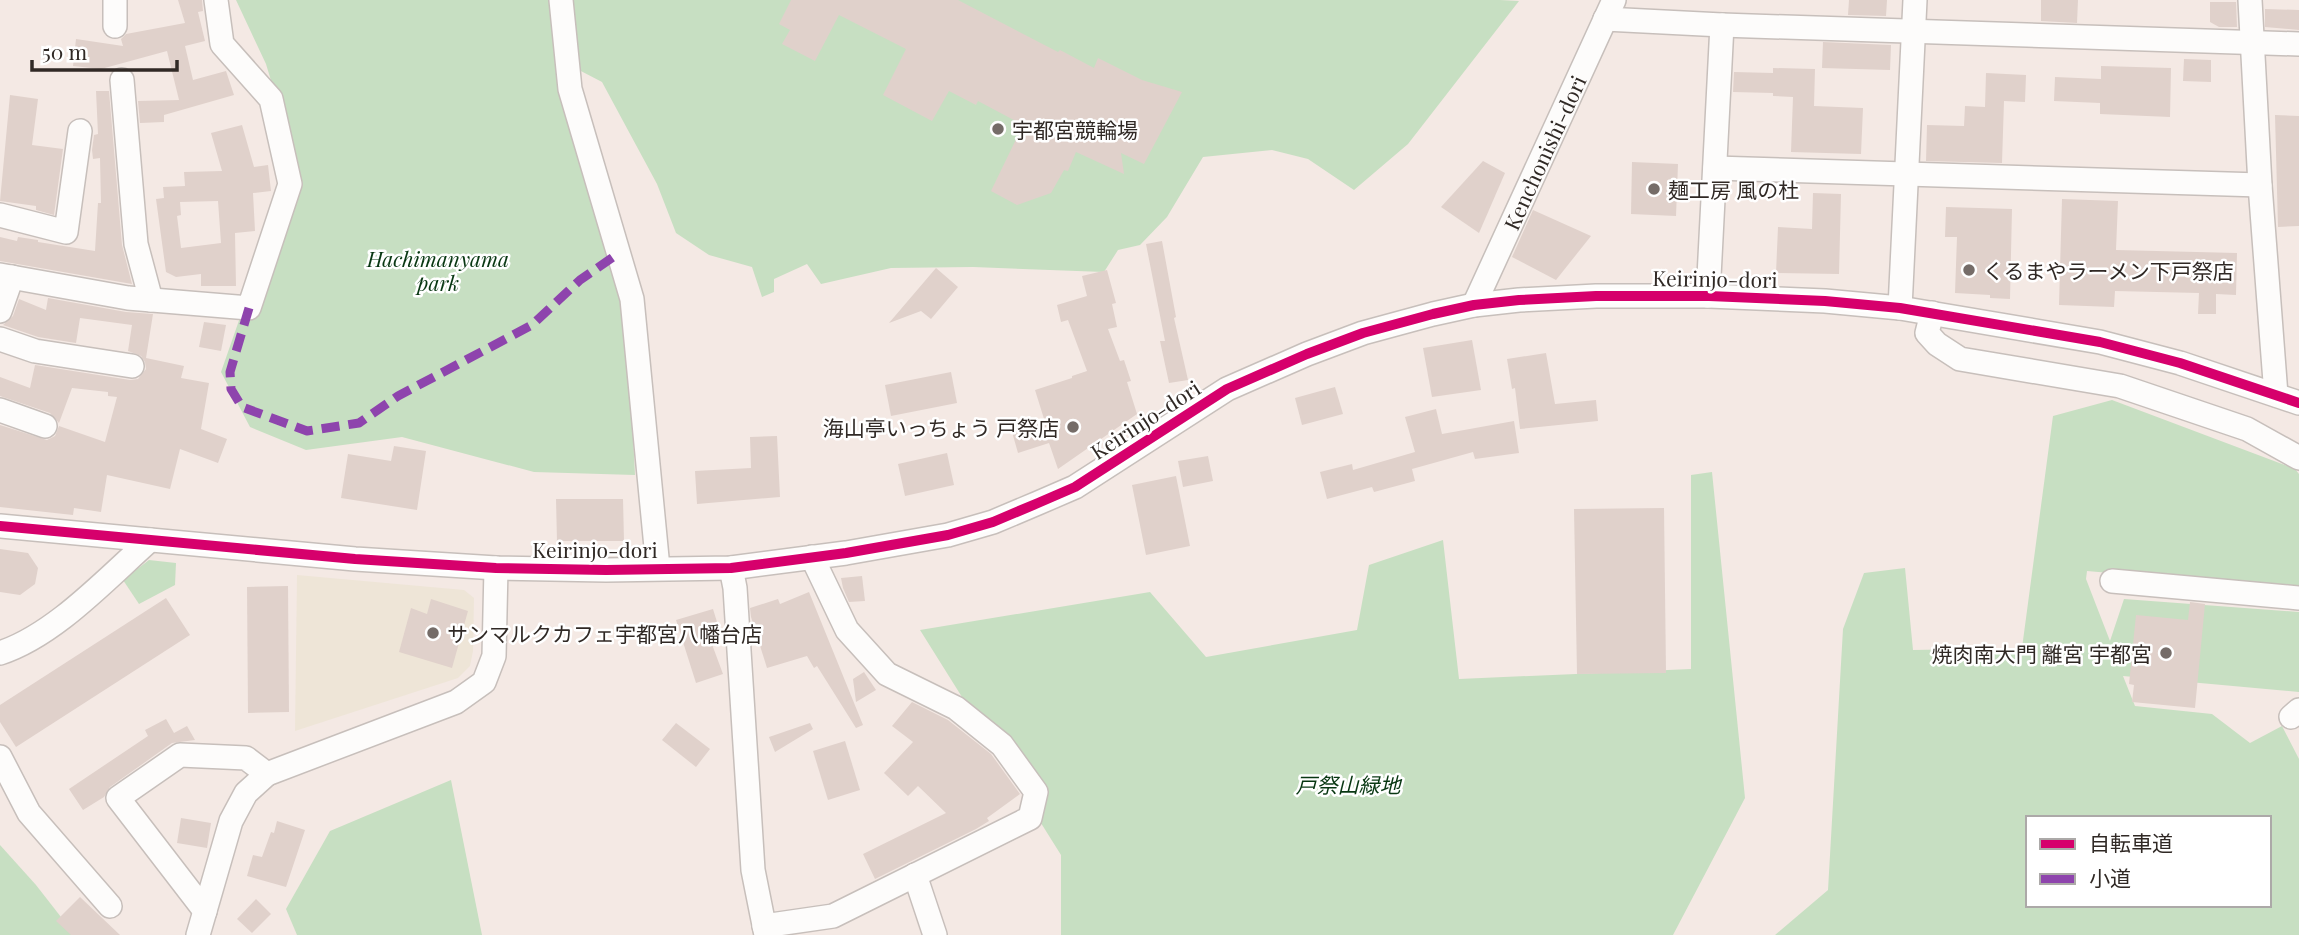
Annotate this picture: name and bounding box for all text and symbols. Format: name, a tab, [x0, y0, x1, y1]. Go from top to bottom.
scale bar	[32, 28, 177, 72]
text: 50 m	[42, 37, 88, 65]
street label: Kenchonishi-dori	[1497, 71, 1592, 234]
place label: 宇都宮競輪場	[1012, 115, 1138, 143]
marker: 宇都宮競輪場	[990, 121, 1006, 137]
place label: 麺工房 風の杜	[1668, 175, 1799, 203]
marker: 麺工房 風の杜	[1646, 181, 1662, 197]
park label: Hachimanyama park	[366, 244, 509, 296]
place label: くるまやラーメン下戸祭店	[1983, 256, 2234, 284]
marker: くるまやラーメン下戸祭店	[1961, 262, 1977, 278]
street label: Keirinjo-dori	[1652, 263, 1778, 293]
street label: Keirinjo-dori	[1085, 373, 1205, 465]
place label: 海山亭いっちょう 戸祭店	[823, 413, 1059, 441]
marker: 海山亭いっちょう 戸祭店	[1065, 419, 1081, 435]
street label: Keirinjo-dori	[532, 535, 658, 563]
place label: サンマルクカフェ宇都宮八幡台店	[447, 619, 762, 647]
marker: サンマルクカフェ宇都宮八幡台店	[425, 625, 441, 641]
place label: 焼肉南大門 離宮 宇都宮	[1932, 639, 2152, 667]
marker: 焼肉南大門 離宮 宇都宮	[2158, 645, 2174, 661]
park label: 戸祭山緑地	[1296, 770, 1402, 798]
legend	[2026, 816, 2271, 907]
text: 自転車道	[2089, 828, 2173, 856]
text: 小道	[2089, 863, 2131, 891]

